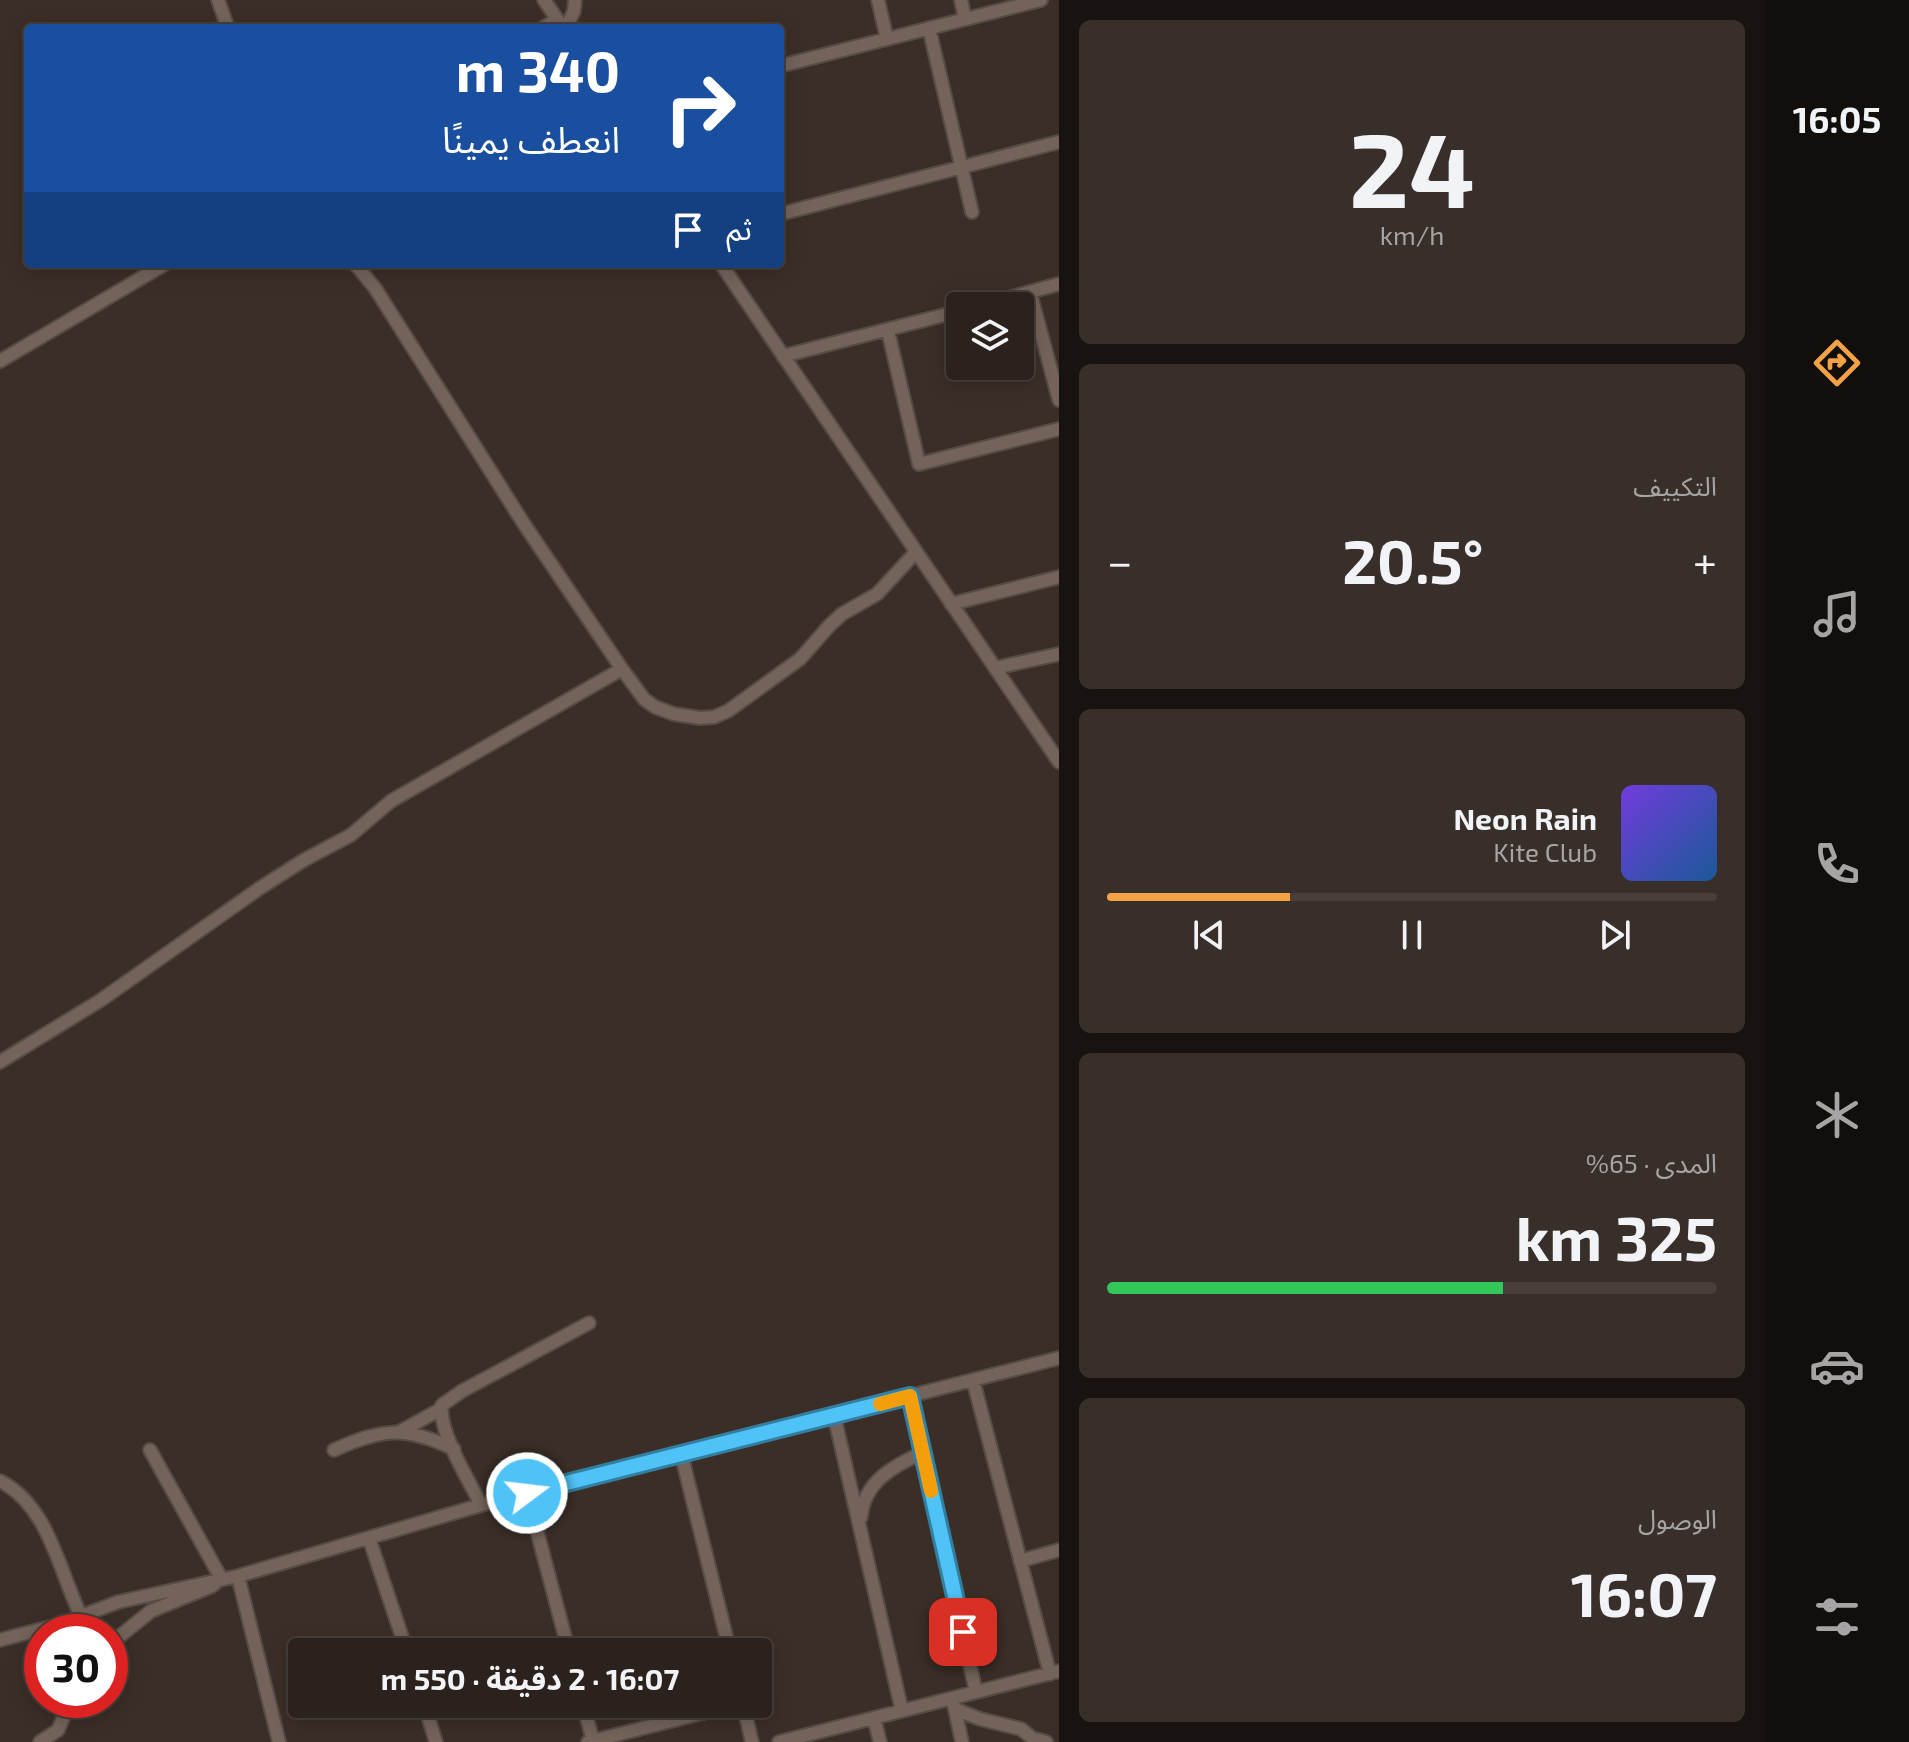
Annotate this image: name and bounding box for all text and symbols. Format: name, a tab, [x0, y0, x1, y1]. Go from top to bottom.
text: 340 m	[456, 36, 620, 103]
icon: right	[648, 56, 752, 160]
text: 16:05	[1793, 97, 1881, 140]
text: 24	[1349, 104, 1475, 229]
text: انعطف يمينًا	[442, 117, 620, 160]
icon: arrive	[666, 208, 710, 252]
text: ثم	[726, 210, 752, 246]
text: km/h	[1380, 219, 1444, 250]
map controls	[946, 292, 1034, 380]
button: layers	[946, 292, 1034, 380]
icon: directions	[1809, 335, 1865, 391]
text: التكييف	[1633, 470, 1717, 501]
text: 20.5°	[1342, 524, 1483, 596]
text: −	[1107, 534, 1133, 587]
text: +	[1693, 534, 1717, 587]
icon: music	[1809, 586, 1865, 642]
text: Neon Rain	[1453, 800, 1597, 836]
text: Kite Club	[1493, 836, 1597, 867]
icon: phone	[1809, 836, 1865, 892]
icon: previous	[1187, 913, 1231, 957]
icon: pause	[1390, 913, 1434, 957]
icon: next	[1593, 913, 1637, 957]
icon: climate	[1809, 1087, 1865, 1143]
text: المدى · 65%	[1586, 1147, 1717, 1178]
text: 325 km	[1516, 1201, 1717, 1273]
icon: car	[1809, 1338, 1865, 1394]
position arrow	[485, 1451, 569, 1535]
text: الوصول	[1638, 1503, 1717, 1534]
text: 16:07	[1571, 1557, 1717, 1629]
icon: filters	[1809, 1589, 1865, 1645]
pin	[929, 1598, 997, 1666]
icon: arrive	[941, 1610, 985, 1654]
speed limit sign: 30	[24, 1614, 128, 1718]
text: 16:07 · 2 دقيقة · 550 m	[381, 1660, 679, 1696]

